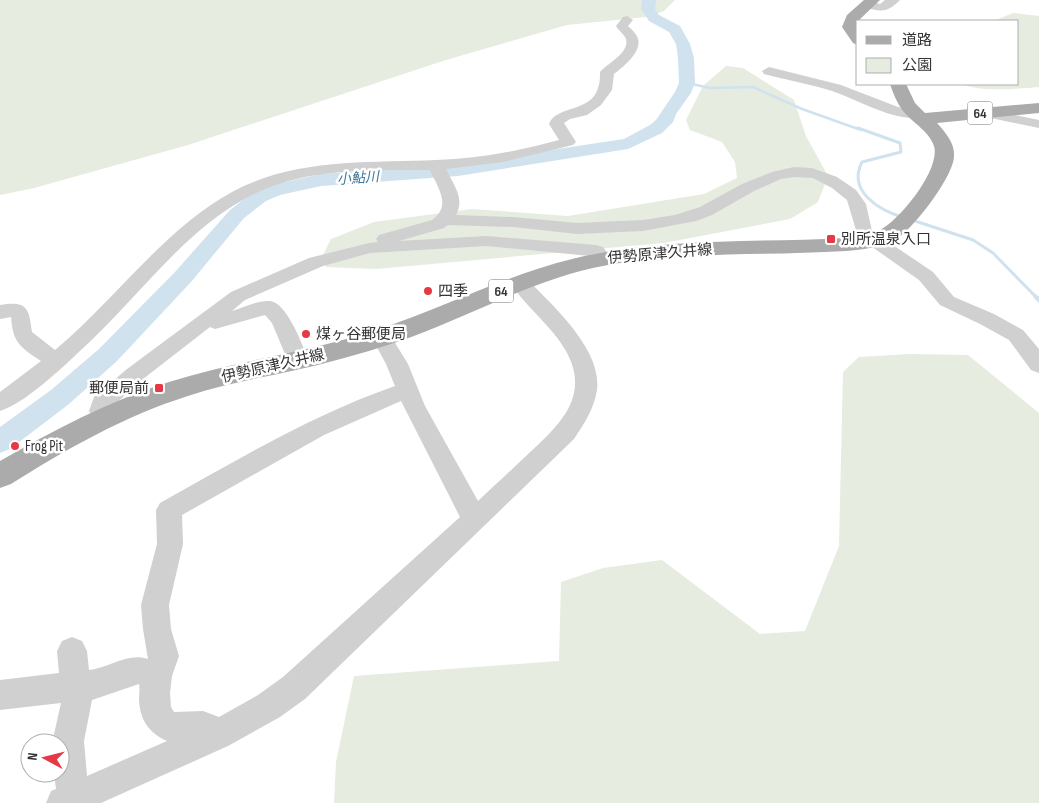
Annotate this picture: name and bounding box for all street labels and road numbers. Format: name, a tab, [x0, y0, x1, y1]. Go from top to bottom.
road number: 64	[968, 102, 992, 125]
street label: 伊勢原津久井線	[607, 240, 713, 268]
road number: 64	[488, 280, 514, 302]
street label: 伊勢原津久井線	[220, 345, 326, 387]

